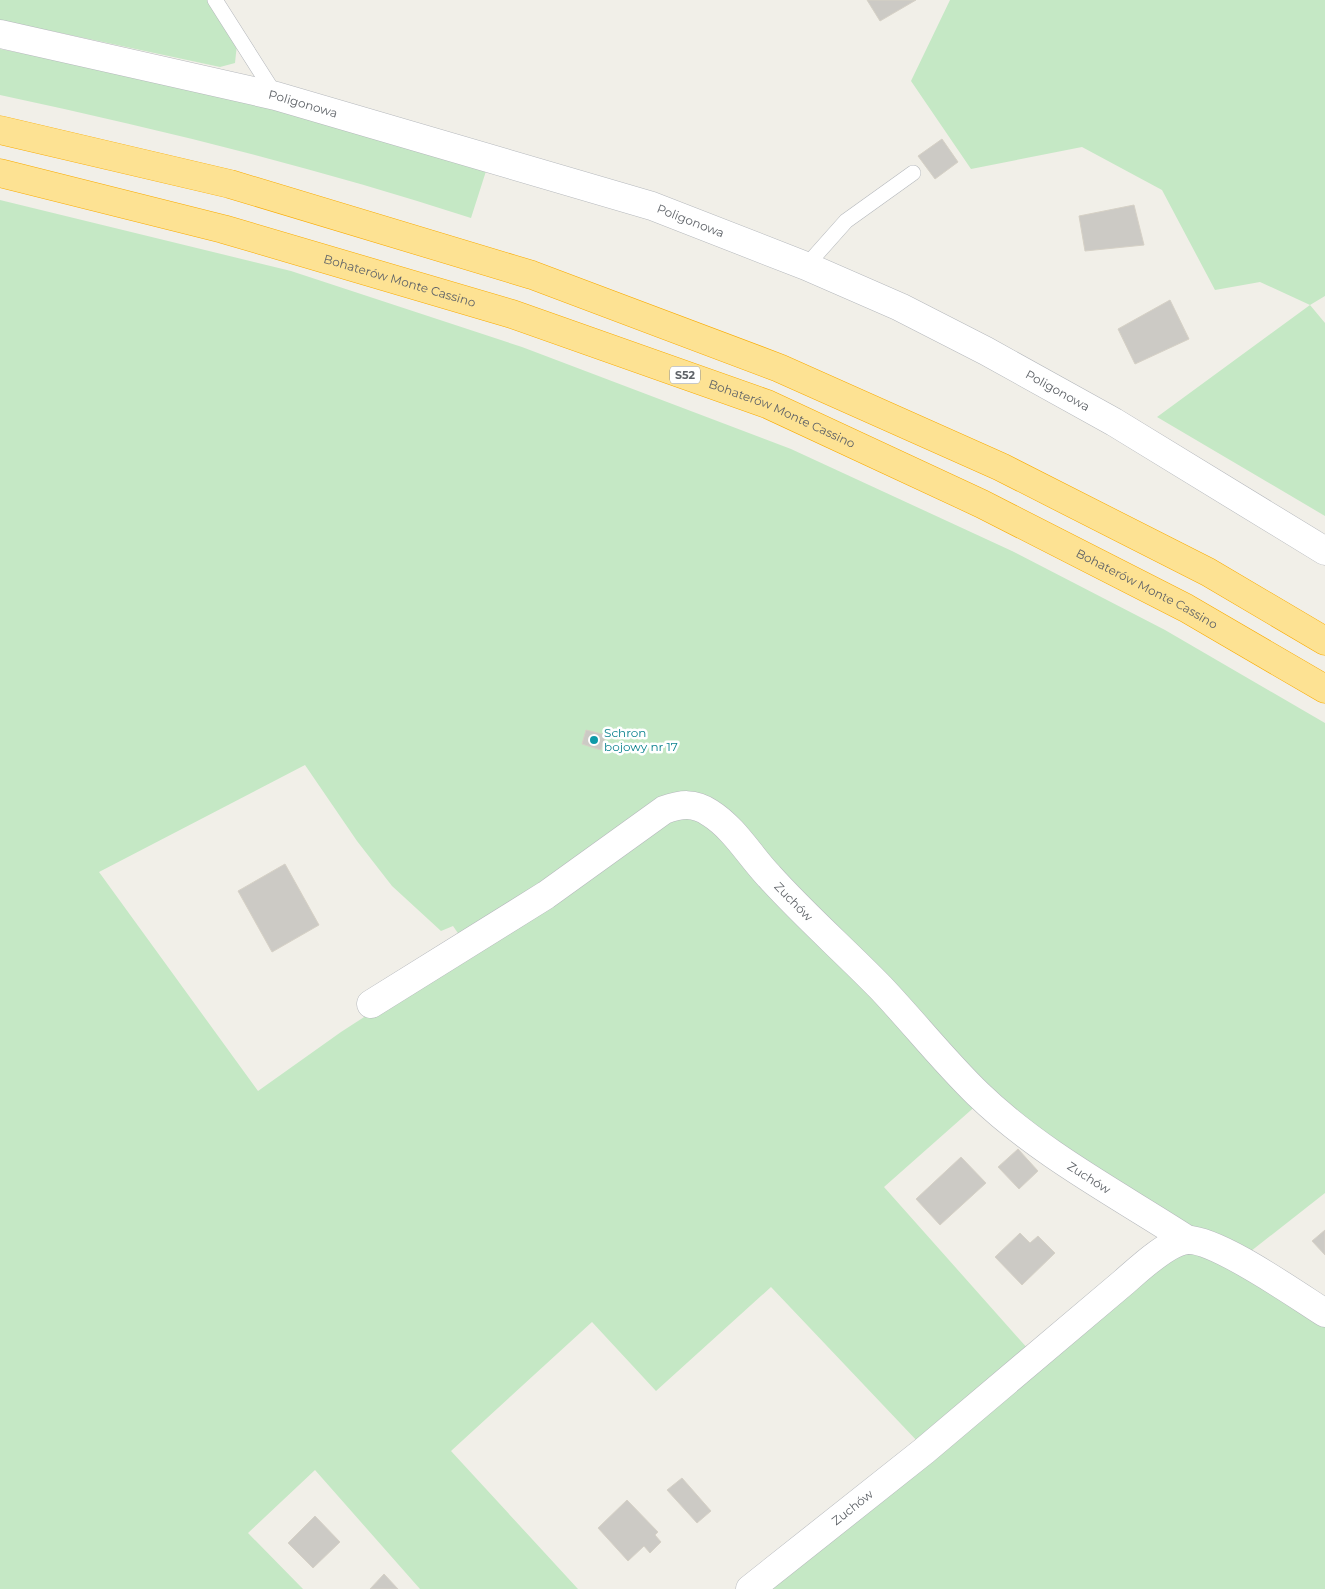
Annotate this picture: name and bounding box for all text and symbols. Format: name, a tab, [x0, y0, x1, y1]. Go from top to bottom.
street label: Poligonowa	[267, 87, 339, 121]
street label: Poligonowa	[655, 201, 727, 240]
street label: Bohaterów Monte Cassino	[322, 251, 478, 310]
road number: S52	[670, 366, 700, 384]
street label: Poligonowa	[1023, 366, 1093, 414]
street label: Bohaterów Monte Cassino	[707, 376, 858, 451]
street label: Bohaterów Monte Cassino	[1074, 545, 1220, 632]
place label: Schron bojowy nr 17	[604, 725, 678, 754]
marker: Schron bojowy nr 17	[588, 734, 600, 746]
street label: Zuchów	[771, 879, 816, 924]
street label: Zuchów	[1065, 1158, 1114, 1197]
street label: Zuchów	[829, 1486, 876, 1528]

